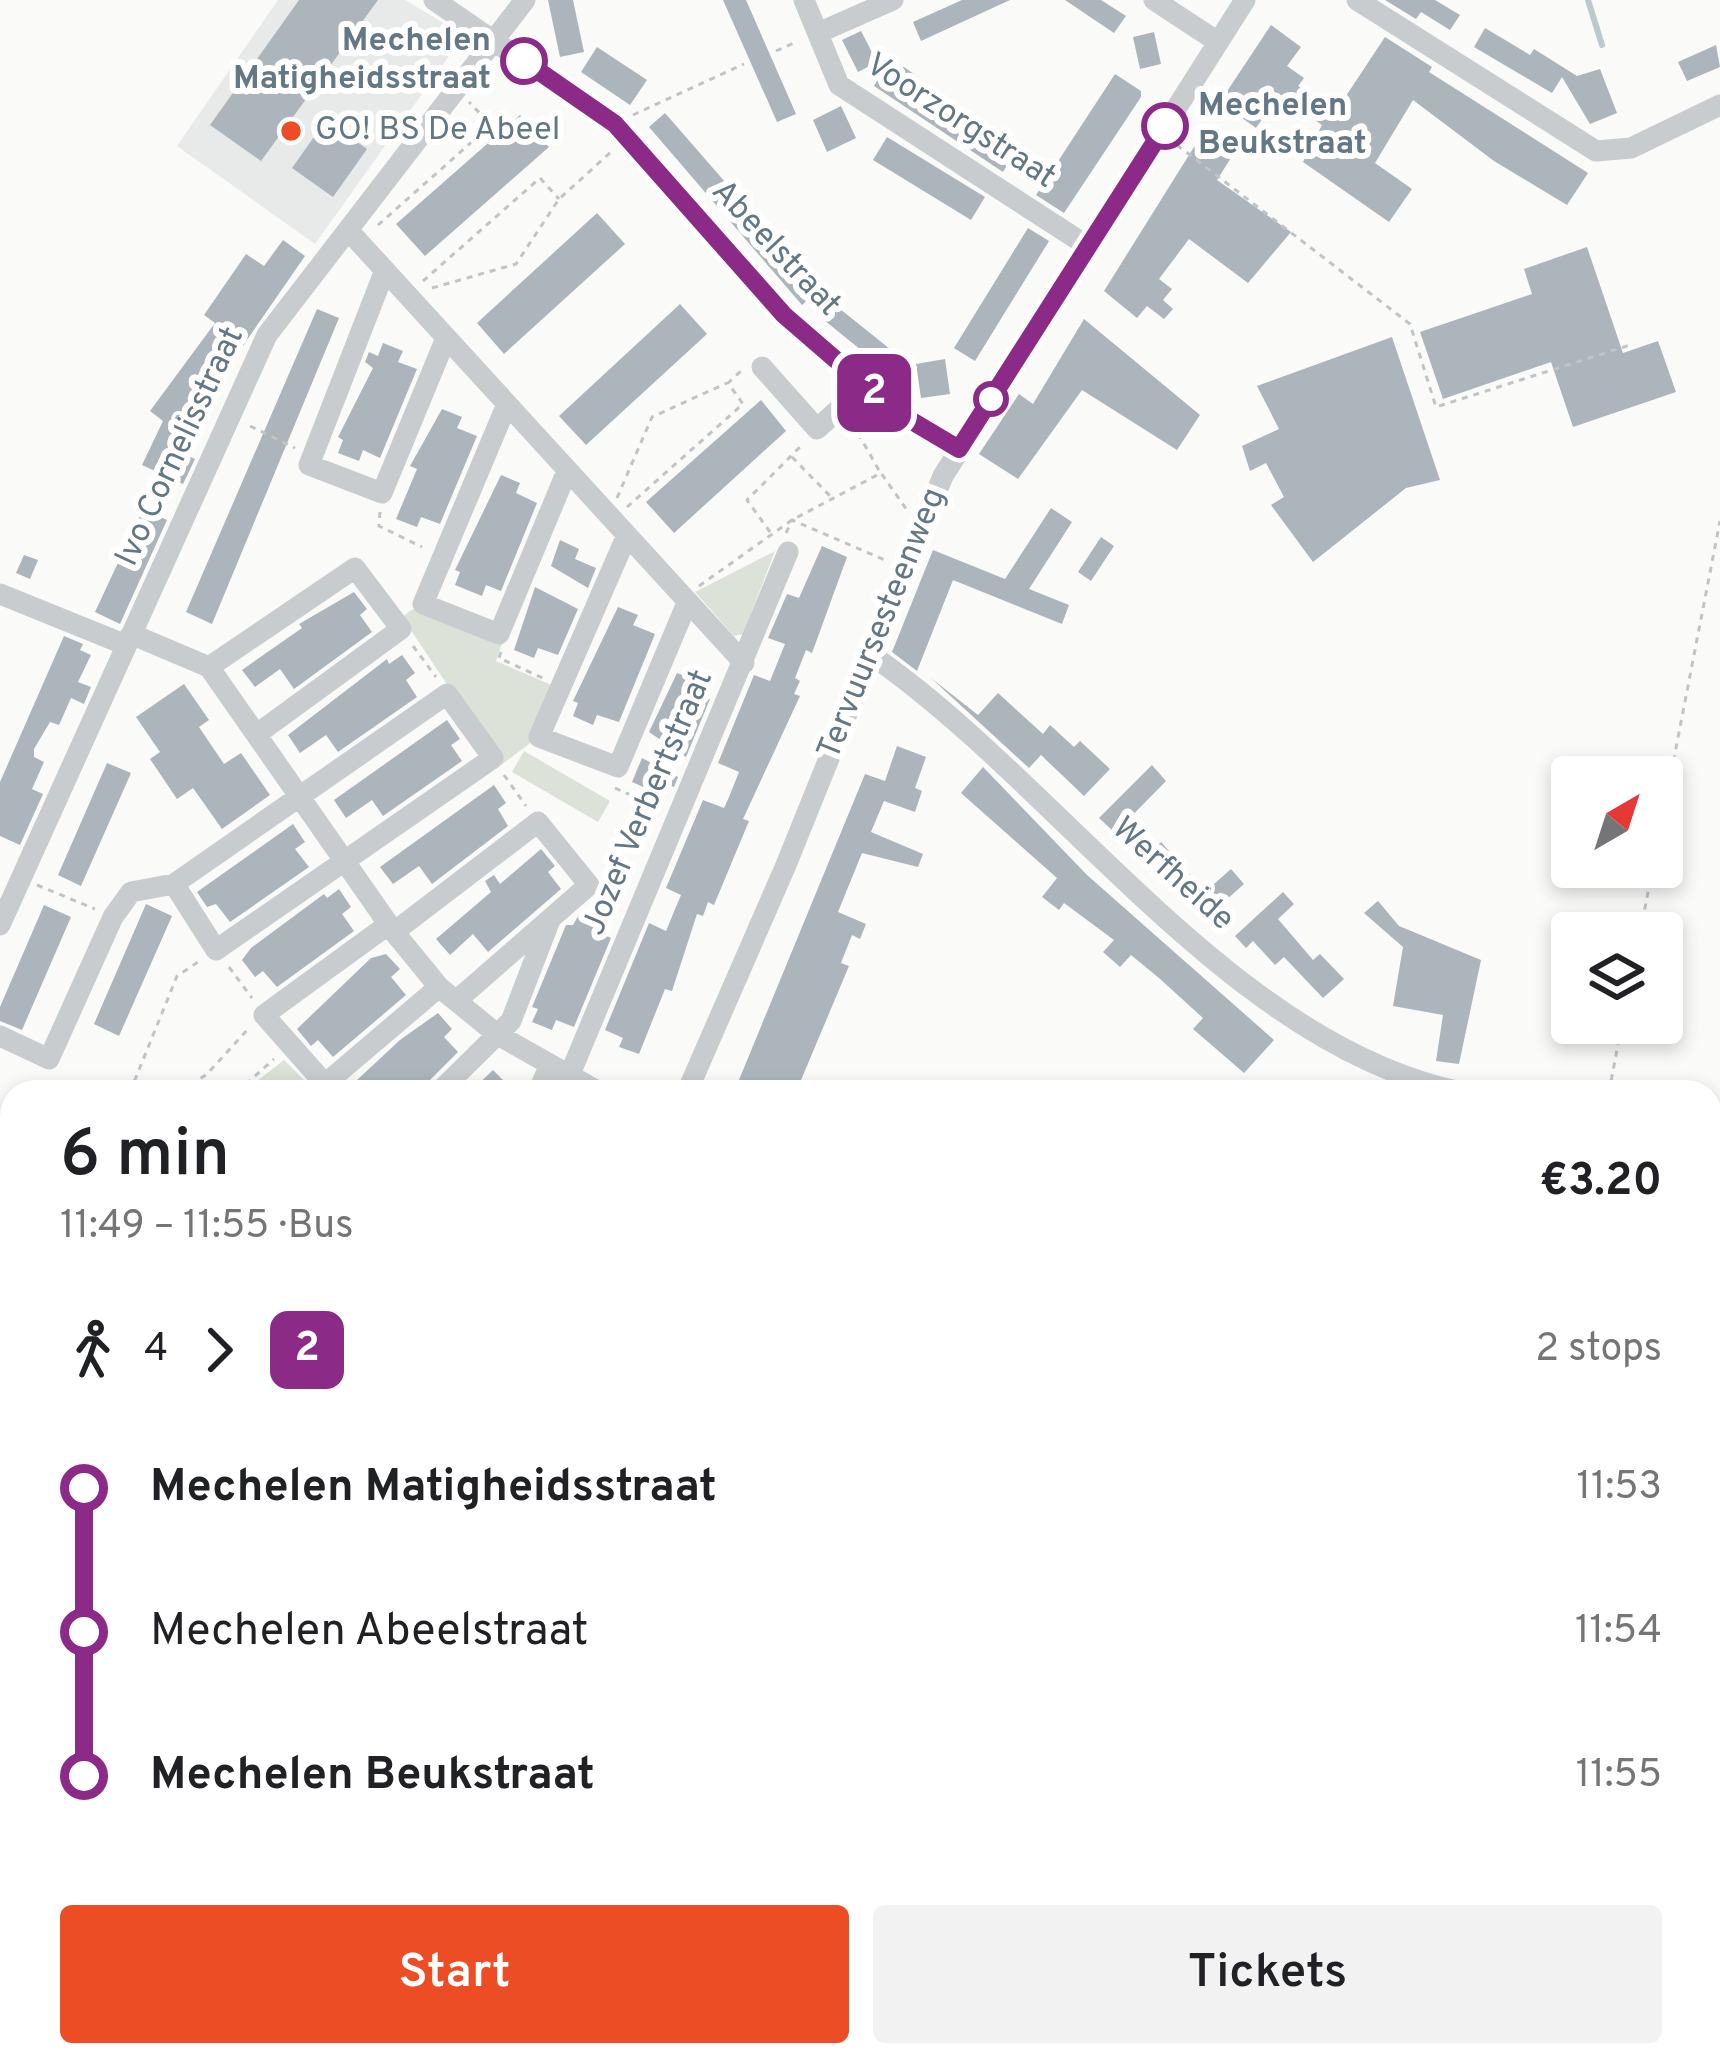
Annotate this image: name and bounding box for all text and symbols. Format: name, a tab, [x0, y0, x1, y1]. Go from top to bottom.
place label: Mechelen Matigheidsstraat	[233, 21, 491, 101]
marker: Mechelen Matigheidsstraat	[502, 39, 546, 83]
street label: Voorzorgstraat	[857, 45, 1063, 199]
place label: Mechelen Beukstraat	[1198, 86, 1367, 166]
marker: Mechelen Beukstraat	[1143, 104, 1187, 148]
place label: GO! BS De Abeel	[315, 110, 560, 152]
marker: GO! BS De Abeel	[278, 118, 304, 144]
street label: Abeelstraat	[701, 172, 849, 326]
street label: Ivo Cornelisstraat	[107, 321, 255, 573]
line badge: 2	[835, 354, 913, 432]
text: 2	[861, 366, 887, 419]
unlabelled marker	[975, 383, 1007, 415]
street label: Tervuursesteenweg	[809, 482, 957, 766]
street label: Jozef Verbertstraat	[574, 664, 724, 942]
north arrow	[1551, 756, 1683, 888]
map controls	[1551, 756, 1683, 1044]
street label: Werfheide	[1102, 809, 1242, 941]
button: layers	[1551, 912, 1683, 1044]
text: 6 min	[60, 1116, 230, 1199]
text: €3.20	[1539, 1154, 1662, 1211]
text: 11:49 – 11:55 · Bus	[60, 1203, 353, 1252]
icon: walk	[60, 1317, 126, 1383]
icon: forward	[186, 1317, 252, 1383]
text: 2	[294, 1323, 320, 1376]
text: 4	[144, 1326, 168, 1375]
text: 2 stops	[1535, 1326, 1662, 1375]
text: Mechelen Matigheidsstraat	[150, 1460, 717, 1517]
text: 11:53	[1576, 1464, 1662, 1513]
text: Mechelen Abeelstraat	[150, 1604, 589, 1661]
text: 11:54	[1575, 1608, 1662, 1657]
text: Mechelen Beukstraat	[150, 1748, 595, 1805]
text: 11:55	[1576, 1752, 1662, 1801]
button: Start	[60, 1905, 849, 2043]
button: Tickets	[873, 1905, 1662, 2043]

